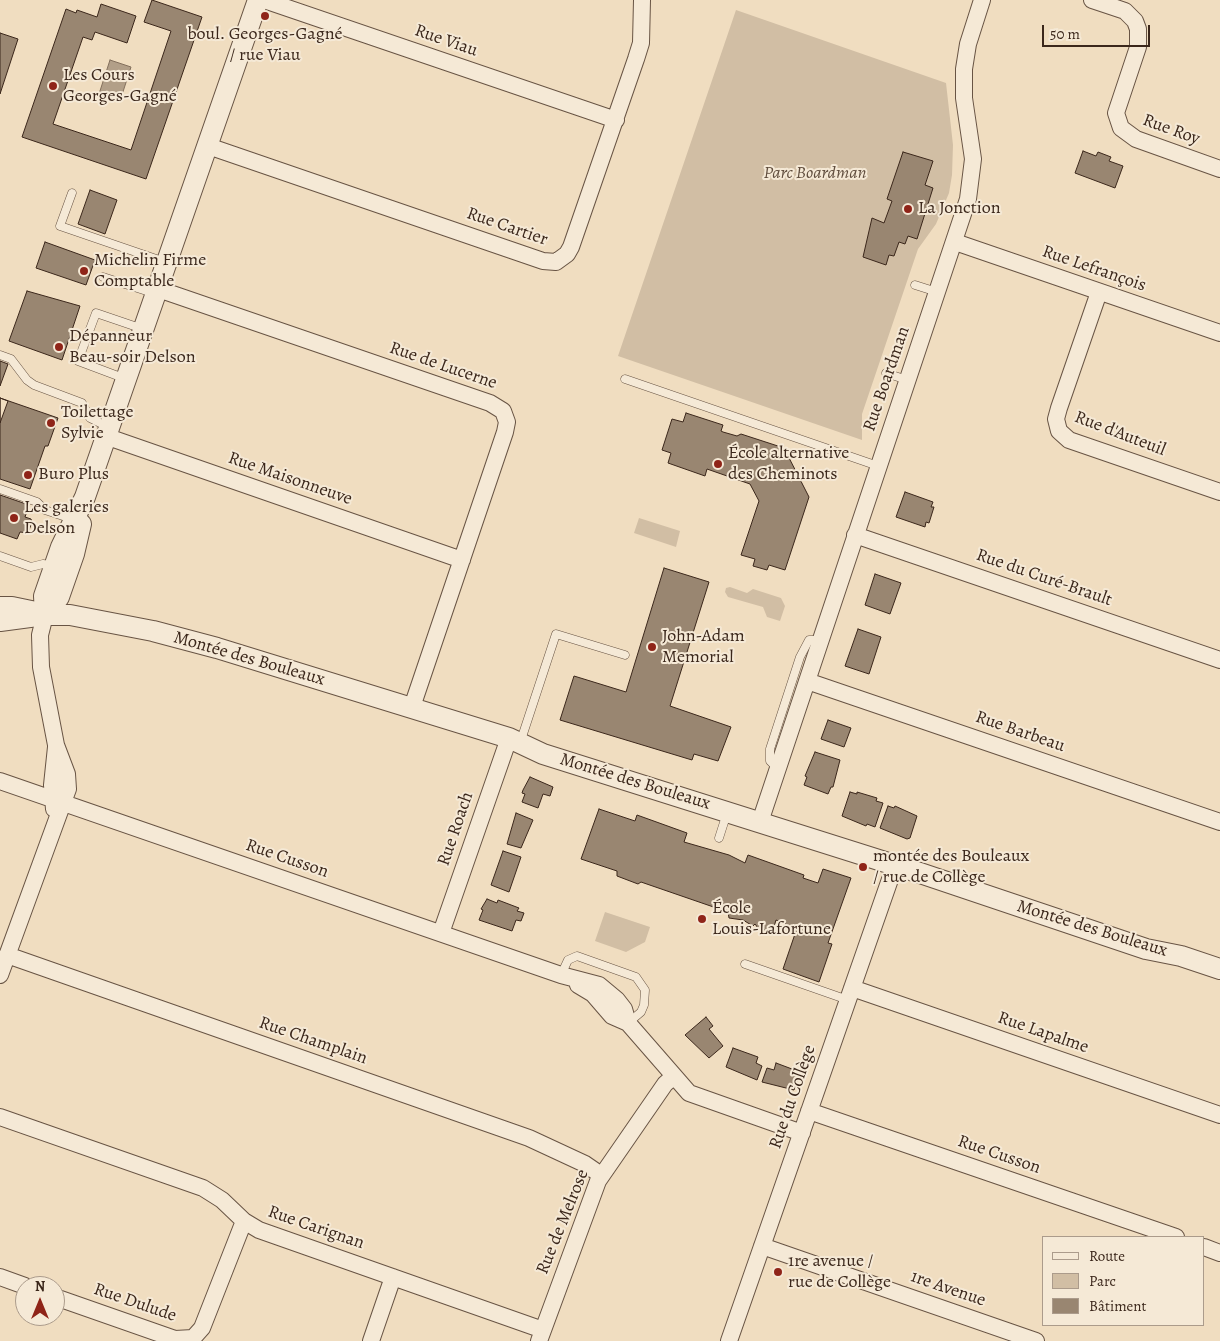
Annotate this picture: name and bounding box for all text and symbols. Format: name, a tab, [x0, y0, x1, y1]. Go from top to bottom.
marker: boul. Georges-Gagné / rue Viau	[259, 10, 271, 22]
scale bar	[1045, 15, 1152, 47]
street label: Rue Viau	[412, 20, 480, 62]
place label: boul. Georges-Gagné / rue Viau	[187, 24, 343, 66]
text: 50 m	[1050, 24, 1080, 44]
place label: Les Cours Georges-Gagné	[63, 65, 177, 108]
marker: Les Cours Georges-Gagné	[47, 80, 59, 92]
street label: Rue Roy	[1140, 110, 1202, 150]
park label: Parc Boardman	[764, 163, 866, 185]
place label: La Jonction	[918, 198, 1001, 220]
street label: Rue Cartier	[464, 203, 550, 251]
marker: La Jonction	[902, 203, 914, 215]
street label: Rue Lefrançois	[1039, 241, 1149, 297]
place label: Michelin Firme Comptable	[94, 250, 206, 292]
marker: Michelin Firme Comptable	[78, 265, 90, 277]
street label: Rue Boardman	[859, 324, 915, 434]
place label: Dépanneur Beau-soir Delson	[69, 326, 196, 368]
street label: Rue de Lucerne	[386, 338, 500, 394]
marker: Dépanneur Beau-soir Delson	[53, 341, 65, 353]
place label: Toilettage Sylvie	[61, 402, 134, 444]
street label: Rue d'Auteuil	[1071, 407, 1169, 461]
marker: Toilettage Sylvie	[45, 417, 57, 429]
place label: École alternative des Cheminots	[728, 443, 849, 486]
street label: Rue Maisonneuve	[225, 448, 355, 510]
marker: École alternative des Cheminots	[712, 458, 724, 470]
place label: Buro Plus	[38, 464, 109, 486]
marker: Buro Plus	[22, 469, 34, 481]
place label: Les galeries Delson	[24, 497, 109, 540]
marker: Les galeries Delson	[8, 512, 20, 524]
street label: Rue du Curé-Brault	[973, 545, 1115, 611]
place label: John-Adam Memorial	[662, 626, 745, 669]
street label: Montée des Bouleaux	[171, 627, 327, 691]
marker: John-Adam Memorial	[646, 641, 658, 653]
street label: Rue Barbeau	[972, 707, 1068, 757]
street label: Montée des Bouleaux	[557, 749, 713, 815]
street label: Rue Roach	[433, 789, 479, 869]
street label: Rue Cusson	[243, 835, 331, 883]
place label: montée des Bouleaux / rue de Collège	[873, 846, 1029, 889]
marker: montée des Bouleaux / rue de Collège	[857, 861, 869, 873]
street label: Montée des Bouleaux	[1014, 896, 1170, 962]
place label: École Louis-Lafortune	[712, 898, 831, 941]
marker: École Louis-Lafortune	[696, 913, 708, 925]
street label: Rue Lapalme	[995, 1007, 1091, 1059]
street label: Rue Champlain	[256, 1012, 370, 1070]
street label: Rue du Collège	[765, 1042, 821, 1152]
street label: Rue Cusson	[955, 1131, 1043, 1179]
street label: Rue de Melrose	[532, 1166, 594, 1278]
street label: Rue Carignan	[265, 1201, 367, 1255]
legend	[1042, 1236, 1205, 1326]
text: Route	[1089, 1246, 1125, 1266]
place label: 1re avenue / rue de Collège	[788, 1251, 891, 1294]
marker: 1re avenue / rue de Collège	[772, 1266, 784, 1278]
street label: 1re Avenue	[908, 1266, 988, 1312]
text: Parc	[1089, 1271, 1116, 1291]
north arrow	[15, 1276, 65, 1326]
text: N	[35, 1277, 45, 1296]
street label: Rue Dulude	[91, 1279, 179, 1327]
text: Bâtiment	[1089, 1296, 1147, 1316]

